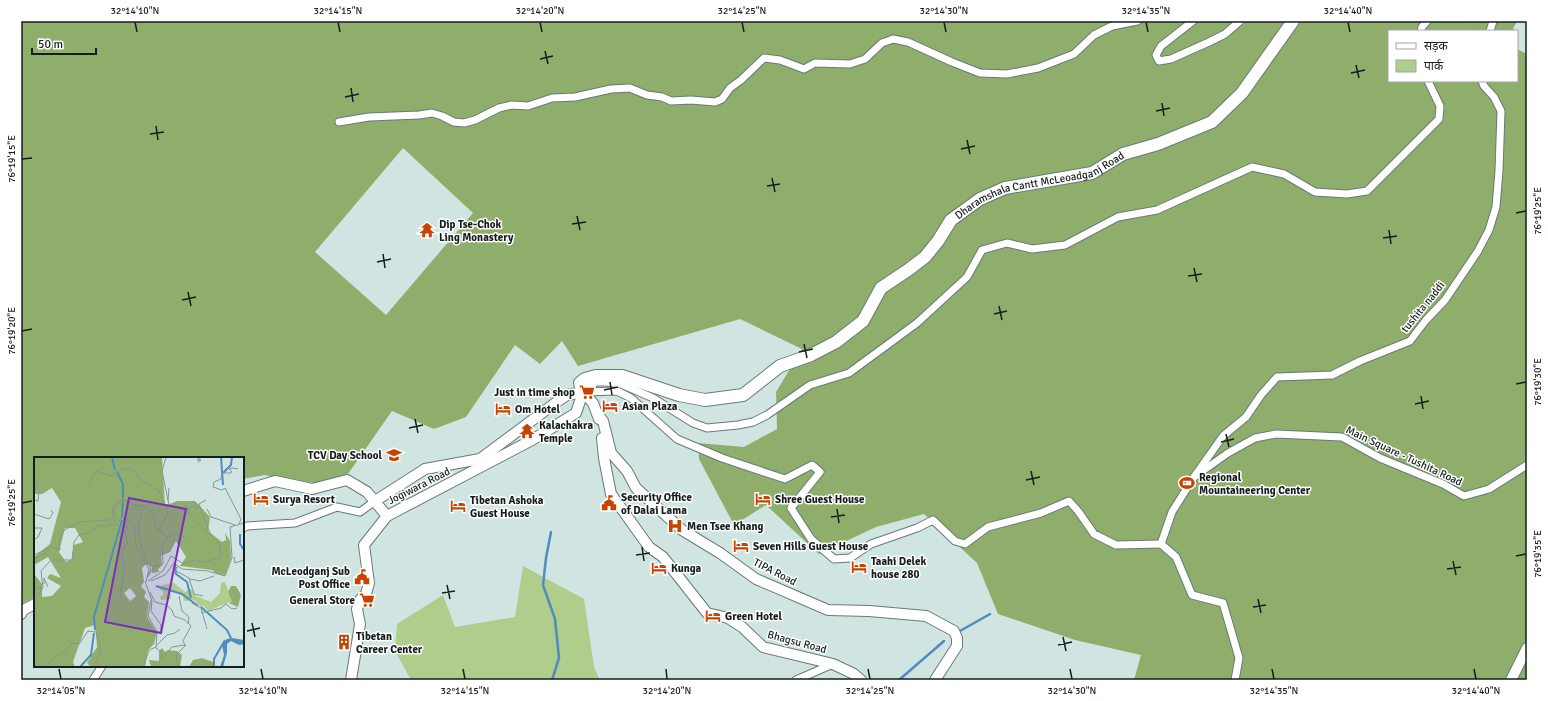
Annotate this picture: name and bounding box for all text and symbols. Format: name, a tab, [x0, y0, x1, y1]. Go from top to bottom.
text: 32°14'10"N	[111, 5, 159, 17]
text: 32°14'15"N	[314, 5, 362, 17]
text: 32°14'20"N	[516, 5, 564, 17]
text: 32°14'25"N	[718, 5, 766, 17]
text: 32°14'30"N	[920, 5, 968, 17]
text: 32°14'35"N	[1122, 5, 1170, 17]
text: 32°14'40"N	[1324, 5, 1372, 17]
scale bar	[32, 30, 96, 56]
legend	[1388, 30, 1518, 82]
text: 50 m	[38, 37, 63, 52]
text: सड़क	[1424, 39, 1449, 54]
text: पार्क	[1424, 59, 1444, 74]
text: 76°19'15"E	[6, 135, 18, 183]
street label: Dharamshala Cantt McLeoadganj Road	[952, 148, 1126, 222]
text: 76°19'25"E	[1532, 187, 1544, 235]
place label: Dip Tse-Chok Ling Monastery	[439, 218, 514, 244]
temple icon: Dip Tse-Chok Ling Monastery	[418, 221, 436, 239]
street label: tushita naddi	[1399, 279, 1447, 335]
text: 76°19'20"E	[6, 307, 18, 355]
text: 76°19'30"E	[1532, 358, 1544, 406]
supermarket icon: Just in time shop	[578, 383, 596, 401]
place label: Just in time shop	[494, 386, 575, 399]
hotel icon: Asian Plaza	[601, 397, 619, 415]
hotel icon: Om Hotel	[494, 400, 512, 418]
place label: Asian Plaza	[622, 400, 678, 413]
place label: Om Hotel	[515, 403, 560, 416]
place label: Kalachakra Temple	[539, 419, 593, 445]
temple icon: Kalachakra Temple	[518, 422, 536, 440]
street label: Main Square - Tushita Road	[1344, 423, 1464, 489]
school or university icon: TCV Day School	[385, 446, 403, 464]
place label: TCV Day School	[308, 449, 383, 462]
inset map	[34, 457, 244, 667]
street label: Jogiwara Road	[386, 465, 452, 507]
place label: Regional Mountaineering Center	[1199, 471, 1311, 497]
sports icon: Regional Mountaineering Center	[1178, 474, 1196, 492]
text: 76°19'25"E	[6, 479, 18, 527]
hotel icon: Surya Resort	[252, 490, 270, 508]
hotel icon: Shree Guest House	[754, 490, 772, 508]
place label: Security Office of Dalai Lama	[621, 491, 692, 517]
place label: Surya Resort	[273, 493, 335, 506]
place label: Shree Guest House	[775, 493, 865, 506]
place label: Tibetan Ashoka Guest House	[470, 494, 544, 520]
public building icon: Security Office of Dalai Lama	[600, 494, 618, 512]
hotel icon: Tibetan Ashoka Guest House	[449, 497, 467, 515]
hospital icon: Men Tsee Khang	[666, 517, 684, 535]
place label: Men Tsee Khang	[687, 520, 763, 533]
text: 76°19'35"E	[1532, 530, 1544, 578]
hotel icon: Seven Hills Guest House	[732, 537, 750, 555]
place label: Seven Hills Guest House	[753, 540, 869, 553]
place label: Taahi Delek house 280	[871, 555, 926, 581]
street label: TIPA Road	[751, 556, 799, 589]
hotel icon: Taahi Delek house 280	[850, 558, 868, 576]
hotel icon: Kunga	[650, 559, 668, 577]
place label: Kunga	[671, 562, 702, 575]
place label: McLeodganj Sub Post Office	[271, 565, 351, 591]
public building icon: McLeodganj Sub Post Office	[353, 568, 371, 586]
supermarket icon: General Store	[358, 591, 376, 609]
place label: General Store	[290, 594, 356, 607]
hotel icon: Green Hotel	[704, 607, 722, 625]
place label: Green Hotel	[725, 610, 783, 623]
street label: Bhagsu Road	[766, 628, 828, 656]
place label: Tibetan Career Center	[356, 630, 423, 656]
building icon: Tibetan Career Center	[335, 633, 353, 651]
text: 32°14'05"N	[37, 685, 85, 697]
text: 32°14'10"N	[239, 685, 287, 697]
text: 32°14'15"N	[441, 685, 489, 697]
text: 32°14'20"N	[643, 685, 691, 697]
text: 32°14'25"N	[846, 685, 894, 697]
text: 32°14'30"N	[1048, 685, 1096, 697]
text: 32°14'35"N	[1250, 685, 1298, 697]
text: 32°14'40"N	[1452, 685, 1500, 697]

